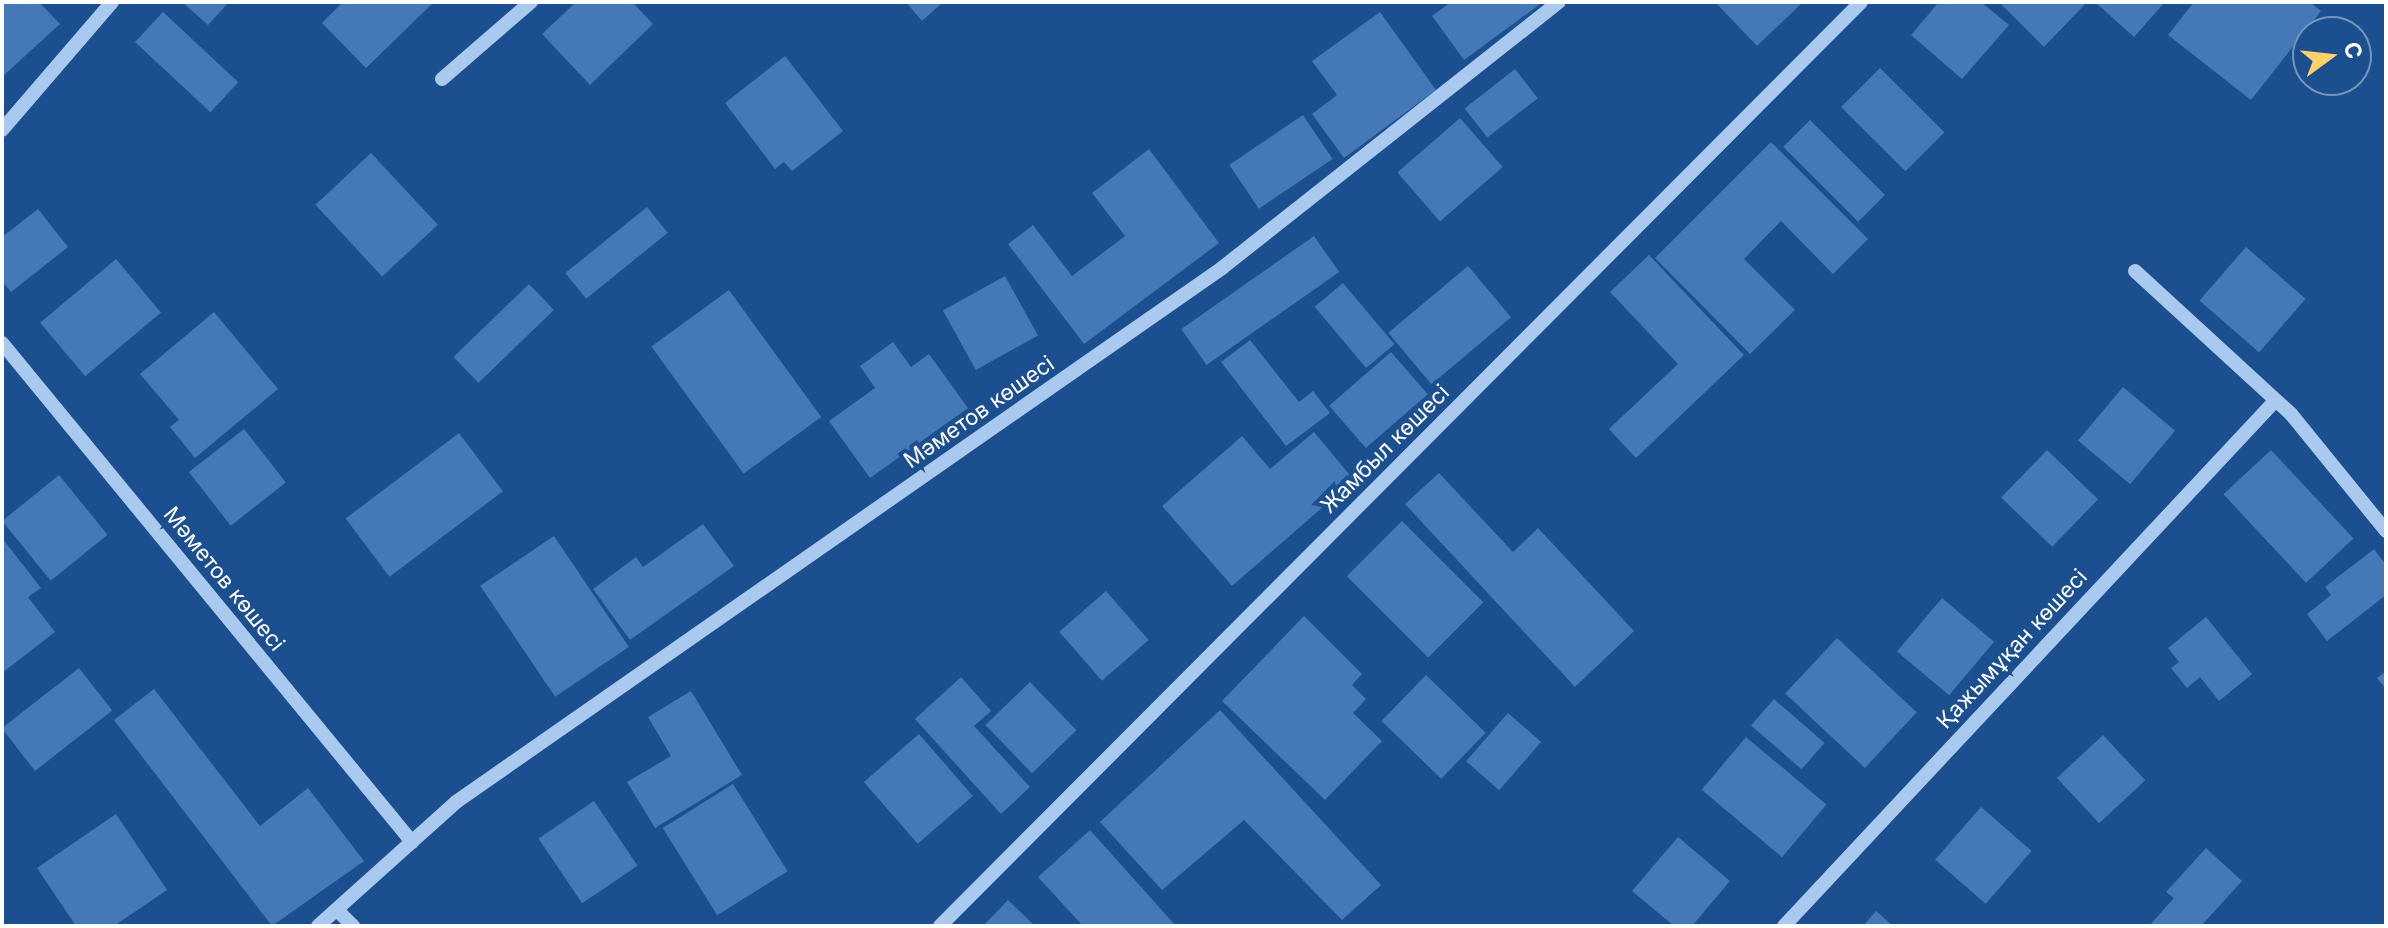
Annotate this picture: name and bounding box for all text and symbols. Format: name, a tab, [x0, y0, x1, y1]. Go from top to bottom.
north arrow	[2292, 16, 2372, 96]
text: С	[2339, 39, 2368, 62]
street label: Мәметов көшесі	[899, 350, 1059, 474]
street label: Жамбыл көшесі	[1315, 379, 1455, 519]
street label: Мәметов көшесі	[158, 502, 290, 656]
street label: Қажымұқан көшесі	[1931, 564, 2093, 734]

